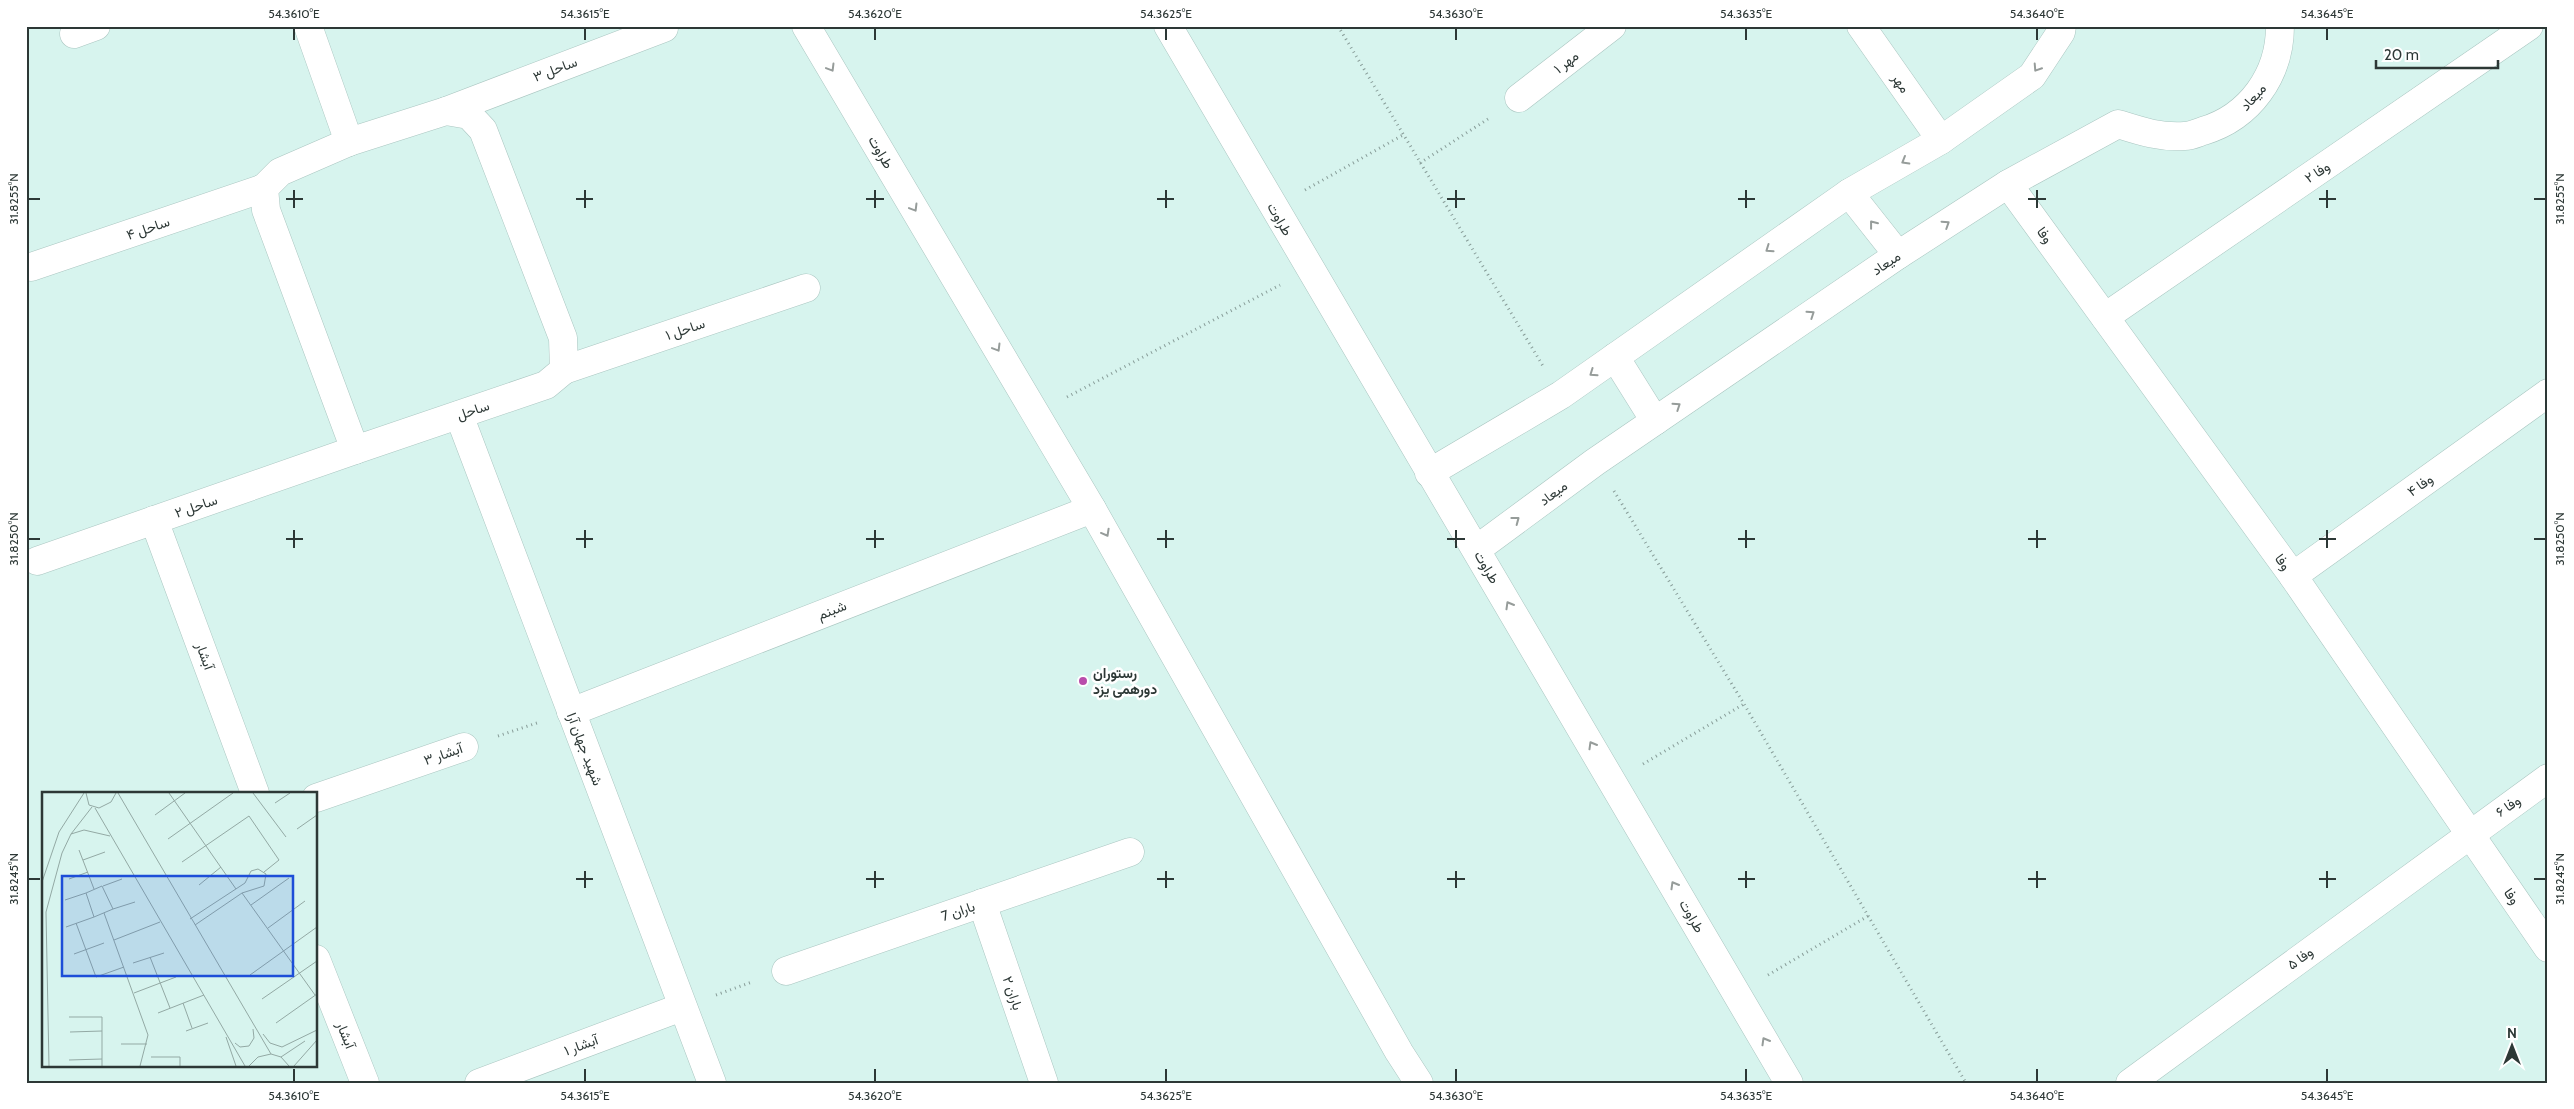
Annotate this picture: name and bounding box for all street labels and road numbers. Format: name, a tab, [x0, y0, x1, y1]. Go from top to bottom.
street label: مهر ۱	[1550, 47, 1582, 77]
street label: ساحل ۳	[530, 52, 580, 86]
street label: مهر	[1887, 69, 1914, 96]
street label: میعاد	[2236, 79, 2270, 115]
street label: طراوت	[864, 132, 898, 172]
street label: وفا ۲	[2301, 157, 2333, 187]
street label: طراوت	[1263, 199, 1297, 239]
street label: ساحل ۴	[124, 212, 172, 244]
street label: وفا	[2033, 223, 2057, 247]
street label: میعاد	[1868, 247, 1904, 279]
street label: ساحل ۱	[663, 314, 707, 344]
street label: ساحل	[454, 396, 492, 424]
street label: وفا ۴	[2404, 470, 2436, 500]
street label: میعاد	[1535, 477, 1571, 509]
street label: ساحل ۲	[172, 490, 220, 522]
street label: طراوت	[1470, 547, 1504, 587]
street label: وفا	[2271, 550, 2295, 574]
street label: شبنم	[815, 596, 849, 624]
street label: آبشار	[191, 639, 219, 674]
street label: شهید جهان آرا	[563, 710, 607, 788]
street label: آبشار ۳	[421, 738, 467, 769]
street label: وفا ۶	[2492, 791, 2524, 821]
street label: وفا	[2500, 884, 2524, 908]
street label: طراوت	[1675, 896, 1709, 936]
street label: باران 7	[939, 897, 977, 925]
street label: وفا ۵	[2284, 943, 2316, 973]
street label: باران ۲	[999, 974, 1027, 1012]
street label: آبشار	[332, 1018, 360, 1053]
street label: آبشار ۱	[562, 1030, 602, 1059]

